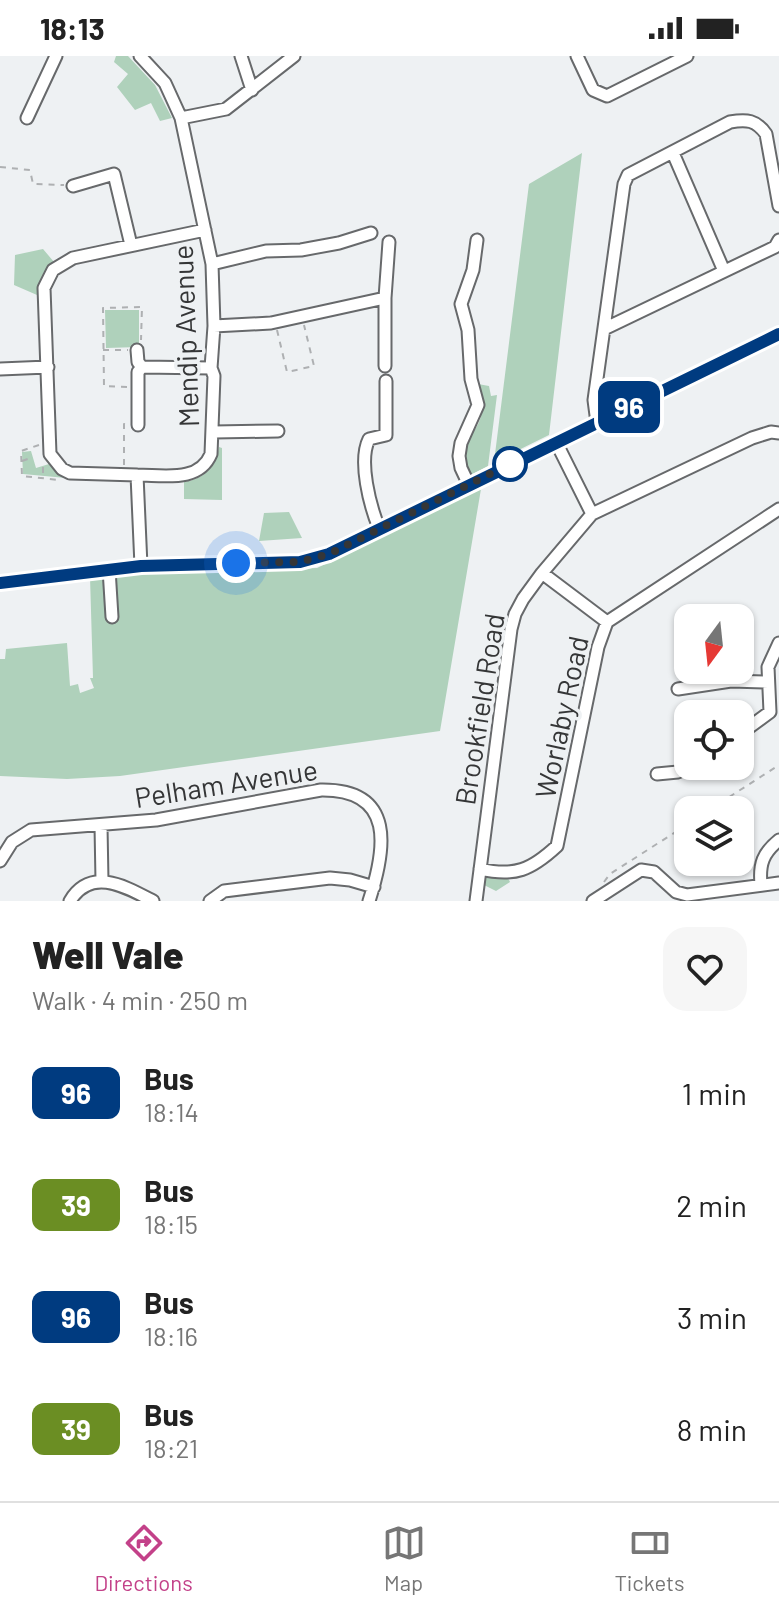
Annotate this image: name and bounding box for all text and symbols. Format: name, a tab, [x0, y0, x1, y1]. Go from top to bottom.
text: 18:13	[40, 10, 105, 46]
street label: Mendip Avenue	[165, 244, 205, 428]
line badge: 96	[593, 381, 665, 433]
text: 96	[614, 390, 644, 424]
unlabelled marker	[493, 447, 527, 481]
your location	[216, 543, 256, 583]
north arrow	[674, 604, 754, 684]
map controls	[674, 604, 754, 876]
street label: Brookfield Road	[447, 611, 511, 807]
street label: Worlaby Road	[527, 633, 595, 801]
button: locate	[674, 700, 754, 780]
street label: Pelham Avenue	[132, 752, 320, 814]
button: layers	[674, 796, 754, 876]
button: heart	[663, 927, 747, 1011]
text: Well Vale	[32, 931, 184, 977]
text: Walk · 4 min · 250 m	[32, 984, 248, 1015]
text: Bus	[144, 1060, 194, 1096]
text: 1 min	[682, 1075, 747, 1111]
text: 96	[61, 1076, 91, 1110]
text: 18:14	[144, 1096, 199, 1127]
text: Bus	[144, 1172, 194, 1208]
text: 2 min	[676, 1187, 747, 1223]
text: 39	[61, 1188, 91, 1222]
text: 18:15	[144, 1208, 198, 1239]
text: Bus	[144, 1284, 194, 1320]
text: 3 min	[677, 1299, 747, 1335]
text: 96	[61, 1300, 91, 1334]
text: 18:16	[144, 1320, 198, 1351]
text: Bus	[144, 1396, 194, 1432]
text: 8 min	[677, 1411, 747, 1447]
text: 39	[61, 1412, 91, 1446]
text: 18:21	[144, 1432, 198, 1463]
tab: Directions	[94, 1521, 193, 1595]
tab: Map	[382, 1521, 426, 1595]
tab: Tickets	[615, 1521, 685, 1595]

